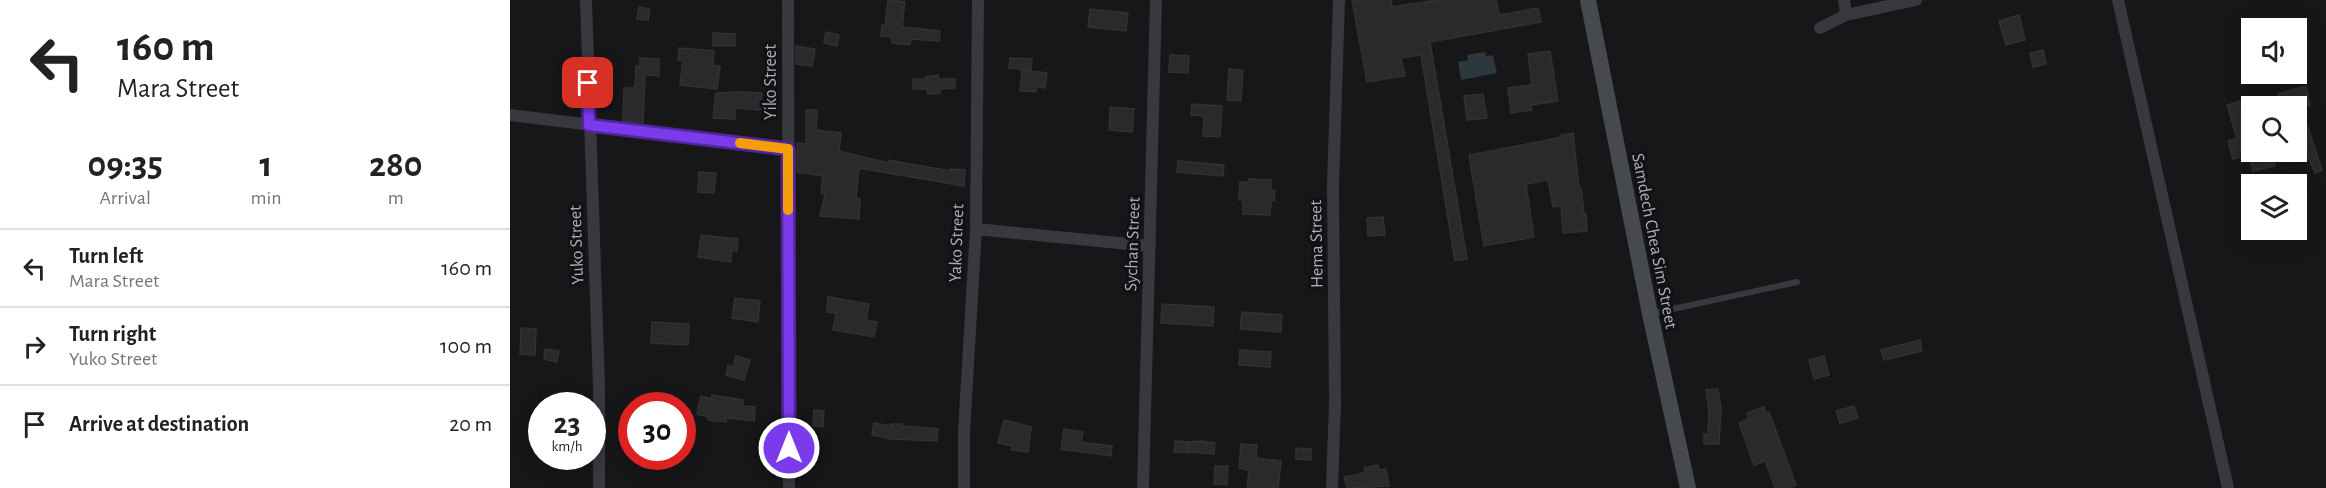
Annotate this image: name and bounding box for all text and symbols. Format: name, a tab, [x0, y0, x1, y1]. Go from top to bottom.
map controls	[2241, 18, 2307, 240]
button: sound	[2241, 18, 2307, 84]
icon: left	[18, 24, 96, 102]
text: 160 m	[117, 26, 215, 68]
street label: Yiko Street	[762, 44, 780, 120]
pin	[562, 57, 613, 108]
icon: arrive	[571, 66, 604, 99]
text: Mara Street	[117, 75, 239, 102]
button: search	[2241, 96, 2307, 162]
text: 09:35	[87, 147, 163, 183]
text: 1	[260, 147, 272, 183]
text: 280	[369, 147, 423, 183]
street label: Samdech Chea Sim Street	[1628, 152, 1680, 331]
button: layers	[2241, 174, 2307, 240]
text: Arrival	[99, 188, 151, 208]
text: min	[250, 188, 282, 208]
text: m	[388, 188, 404, 208]
street label: Sychan Street	[1122, 196, 1144, 292]
street label: Hema Street	[1307, 199, 1327, 288]
street label: Yako Street	[947, 203, 967, 283]
street label: Yuko Street	[567, 205, 587, 285]
text: Turn left	[69, 245, 143, 267]
icon: left	[18, 252, 51, 285]
text: 160 m	[441, 257, 492, 279]
text: Mara Street	[69, 271, 160, 291]
text: Turn right	[69, 323, 156, 345]
icon: right	[18, 330, 51, 363]
text: 100 m	[440, 335, 492, 357]
text: Yuko Street	[69, 349, 157, 369]
speed limit sign: 30	[618, 392, 696, 470]
icon: arrive	[18, 408, 51, 441]
text: 23	[553, 409, 581, 439]
text: Arrive at destination	[69, 413, 249, 435]
text: 20 m	[449, 413, 492, 435]
position arrow	[757, 416, 821, 480]
text: km/h	[552, 439, 582, 454]

